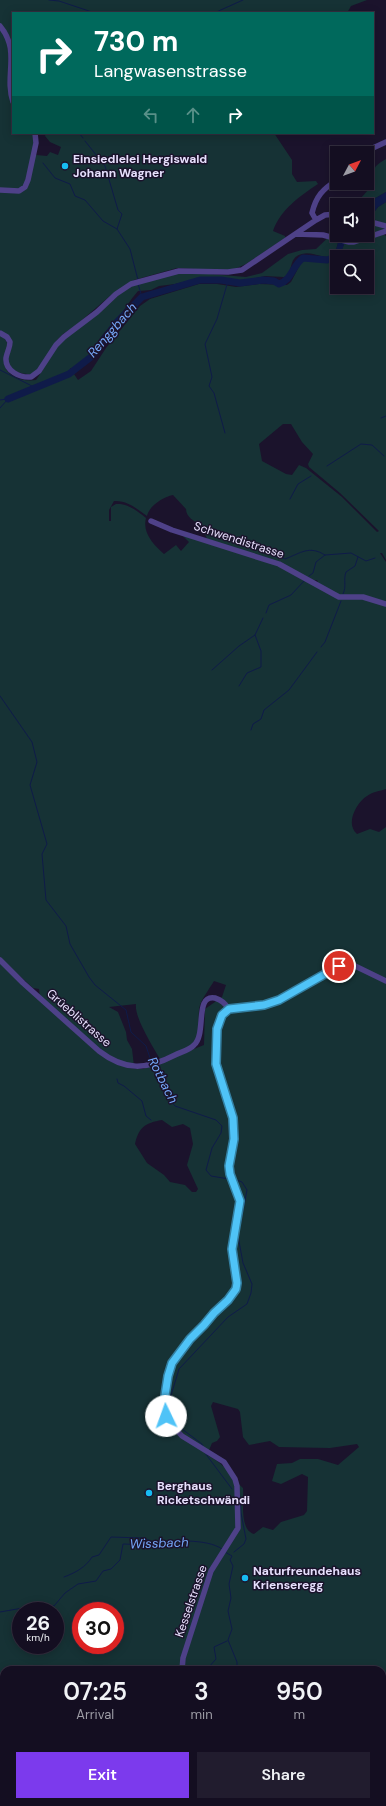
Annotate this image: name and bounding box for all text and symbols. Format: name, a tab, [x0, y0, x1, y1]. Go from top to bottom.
text: 730 m	[94, 23, 178, 60]
icon: right	[28, 28, 80, 80]
text: Langwasenstrasse	[94, 59, 247, 83]
icon: left	[140, 104, 162, 126]
icon: ahead	[182, 104, 204, 126]
icon: right	[224, 104, 246, 126]
north arrow	[330, 146, 374, 190]
map controls	[330, 146, 374, 294]
place label: Einsiedlelei Hergiswald Johann Wagner	[73, 151, 207, 181]
marker: Einsiedlelei Hergiswald Johann Wagner	[60, 161, 70, 171]
button: sound	[330, 198, 374, 242]
button: search	[330, 250, 374, 294]
water label: Renggbach	[84, 299, 140, 361]
street label: Schwendistrasse	[192, 518, 286, 562]
pin	[322, 949, 356, 983]
icon: arrive	[328, 955, 350, 977]
street label: Grüeblistrasse	[43, 986, 115, 1051]
water label: Rotbach	[144, 1054, 182, 1106]
position arrow	[145, 1395, 187, 1437]
place label: Berghaus Ricketschwändi	[157, 1478, 250, 1508]
marker: Berghaus Ricketschwändi	[144, 1488, 154, 1498]
water label: Wissbach	[129, 1533, 189, 1553]
street label: Kesselstrasse	[171, 1563, 211, 1639]
place label: Naturfreundehaus Krienseregg	[253, 1563, 361, 1593]
marker: Naturfreundehaus Krienseregg	[240, 1573, 250, 1583]
speed limit sign: 30	[72, 1602, 124, 1654]
text: 26	[26, 1610, 50, 1636]
text: km/h	[26, 1631, 50, 1644]
text: 07:25	[63, 1676, 127, 1707]
text: 3	[194, 1676, 209, 1707]
text: 950	[276, 1676, 323, 1707]
text: Arrival	[76, 1706, 114, 1723]
text: min	[190, 1706, 213, 1723]
text: m	[294, 1706, 305, 1723]
button: Exit	[16, 1752, 189, 1798]
button: Share	[197, 1752, 370, 1798]

